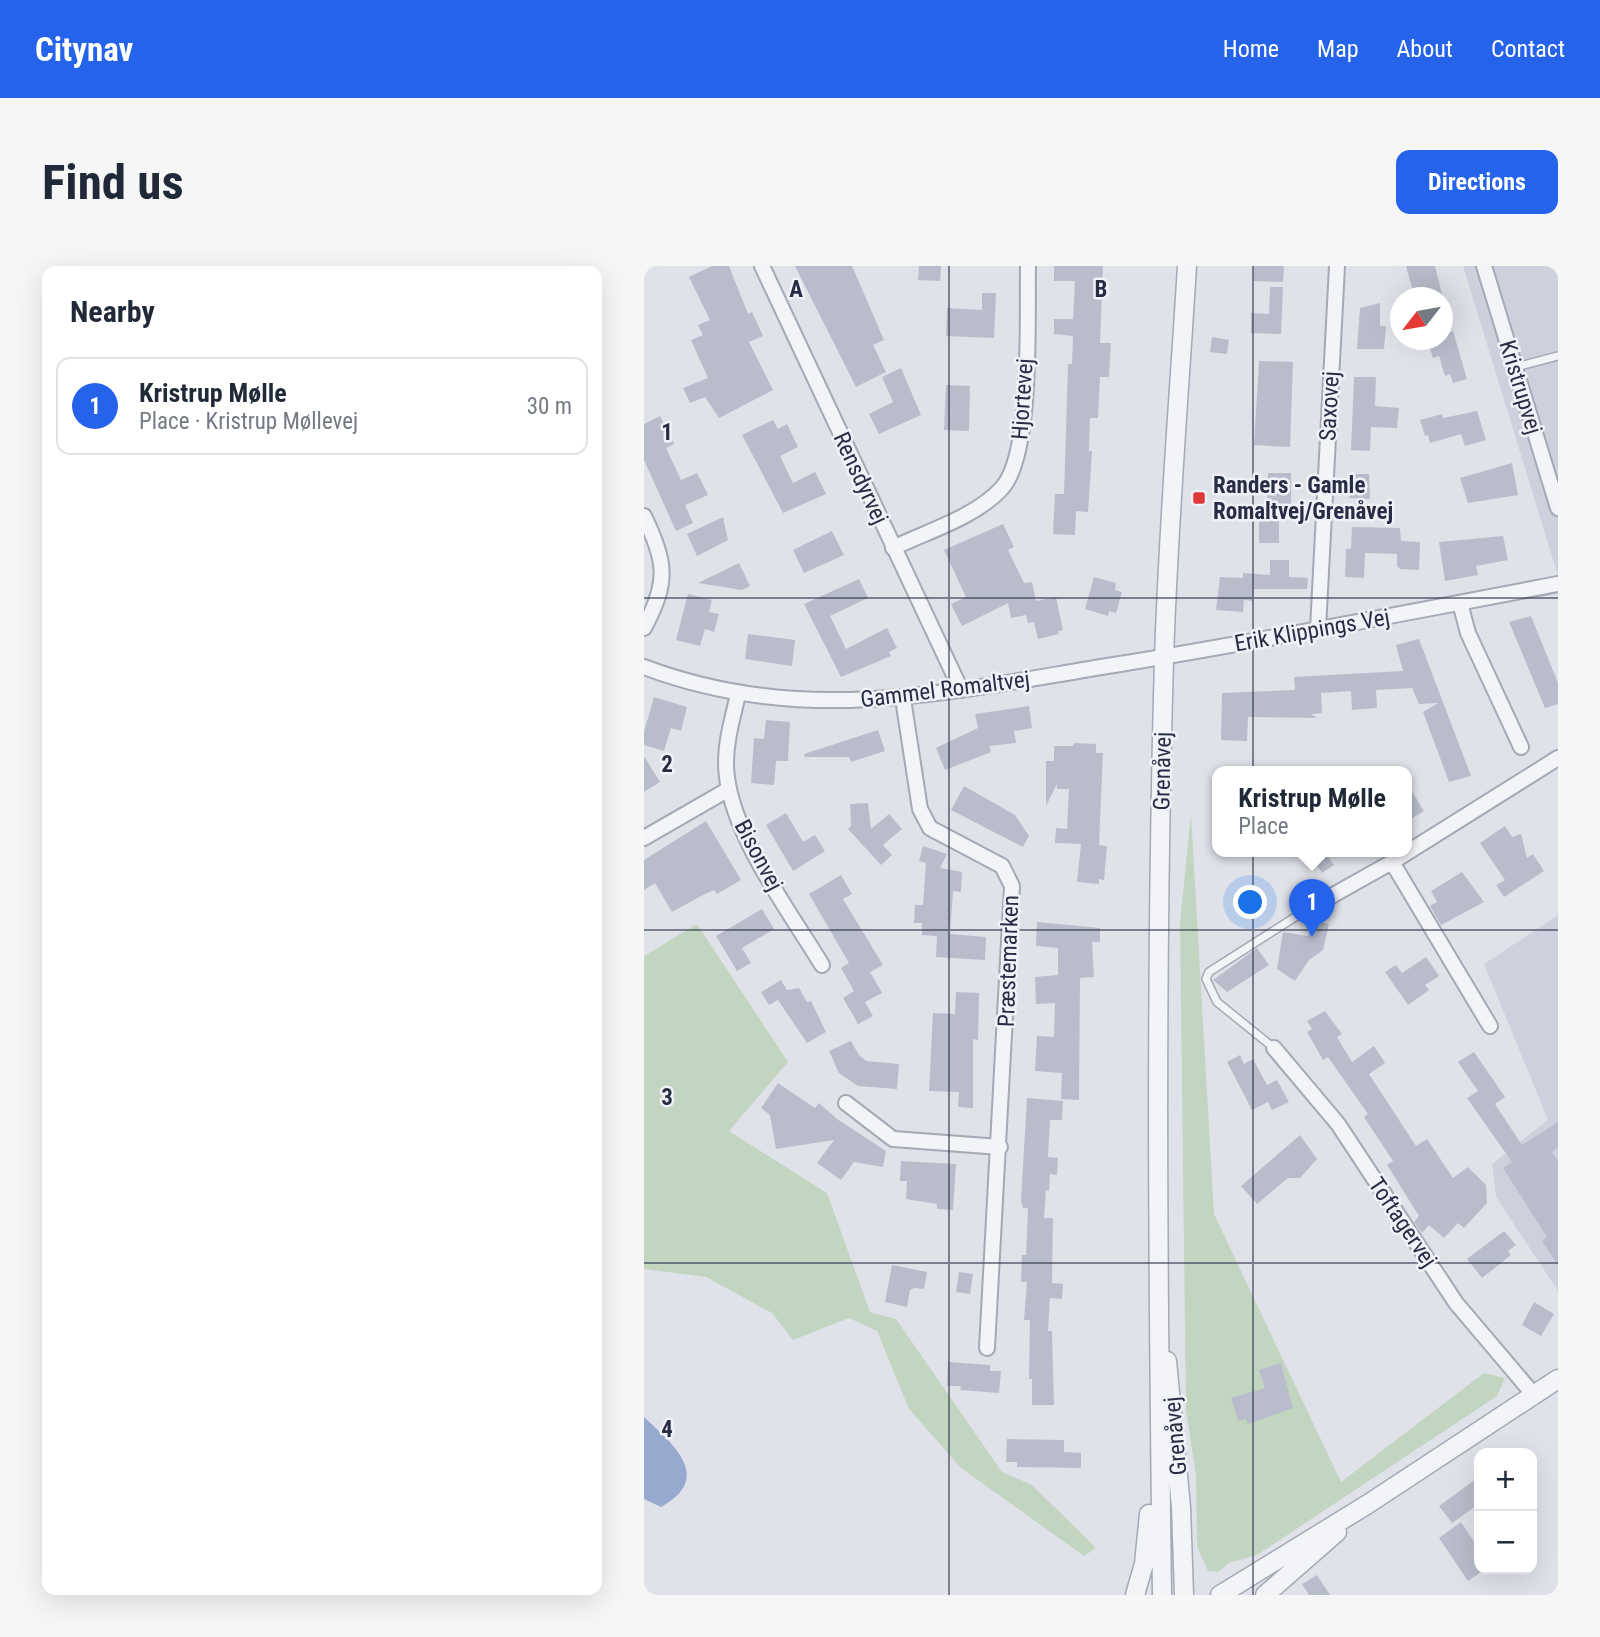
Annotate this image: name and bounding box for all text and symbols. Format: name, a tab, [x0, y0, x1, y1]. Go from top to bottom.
text: Citynav	[35, 30, 133, 69]
text: Home	[1223, 35, 1279, 63]
text: Map	[1317, 35, 1359, 63]
text: About	[1397, 35, 1453, 63]
text: Contact	[1491, 35, 1565, 63]
button: Directions	[1396, 150, 1558, 214]
text: Find us	[42, 154, 184, 211]
text: A	[789, 276, 803, 303]
text: B	[1095, 276, 1107, 303]
north arrow	[1390, 287, 1453, 350]
text: Nearby	[70, 294, 155, 329]
street label: Kristrupvej	[1493, 337, 1548, 438]
street label: Hjortevej	[1006, 357, 1039, 441]
street label: Saxovej	[1314, 370, 1345, 442]
text: Kristrup Mølle	[139, 378, 287, 408]
text: 1	[89, 393, 101, 420]
text: 30 m	[527, 393, 572, 420]
text: Place · Kristrup Møllevej	[139, 408, 358, 435]
text: 1	[661, 419, 673, 446]
street label: Rensdyrvej	[828, 428, 894, 529]
place label: Randers - Gamle Romaltvej/Grenåvej	[1213, 472, 1393, 525]
marker: Randers - Gamle Romaltvej/Grenåvej	[1191, 490, 1207, 506]
street label: Erik Klippings Vej	[1232, 604, 1392, 657]
street label: Gammel Romaltvej	[859, 666, 1031, 713]
street label: Grenåvej	[1148, 731, 1177, 811]
text: 2	[661, 751, 673, 778]
popup	[1212, 766, 1412, 857]
text: Kristrup Mølle	[1238, 783, 1386, 813]
text: Place	[1238, 813, 1289, 840]
street label: Bisonvej	[729, 815, 788, 895]
pin: 1	[1289, 879, 1335, 937]
your location	[1233, 885, 1267, 919]
street label: Præstemarken	[993, 895, 1024, 1027]
text: 3	[661, 1084, 673, 1111]
street label: Toftagervej	[1363, 1172, 1442, 1272]
street label: Grenåvej	[1159, 1396, 1192, 1476]
text: 4	[661, 1416, 673, 1443]
map controls	[1474, 1448, 1537, 1574]
button: +	[1474, 1448, 1537, 1511]
button: −	[1474, 1511, 1537, 1574]

